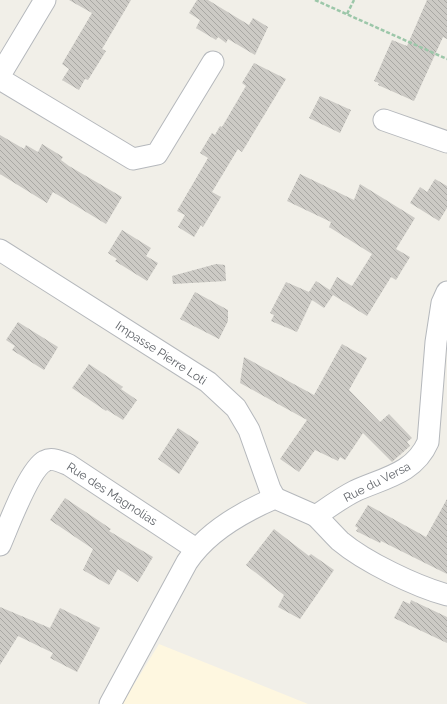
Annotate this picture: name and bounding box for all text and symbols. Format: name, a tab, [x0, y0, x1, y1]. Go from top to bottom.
street label: Impasse Pierre Loti	[113, 318, 209, 388]
street label: Rue du Versa	[341, 459, 413, 505]
street label: Rue des Magnolias	[64, 460, 160, 529]

